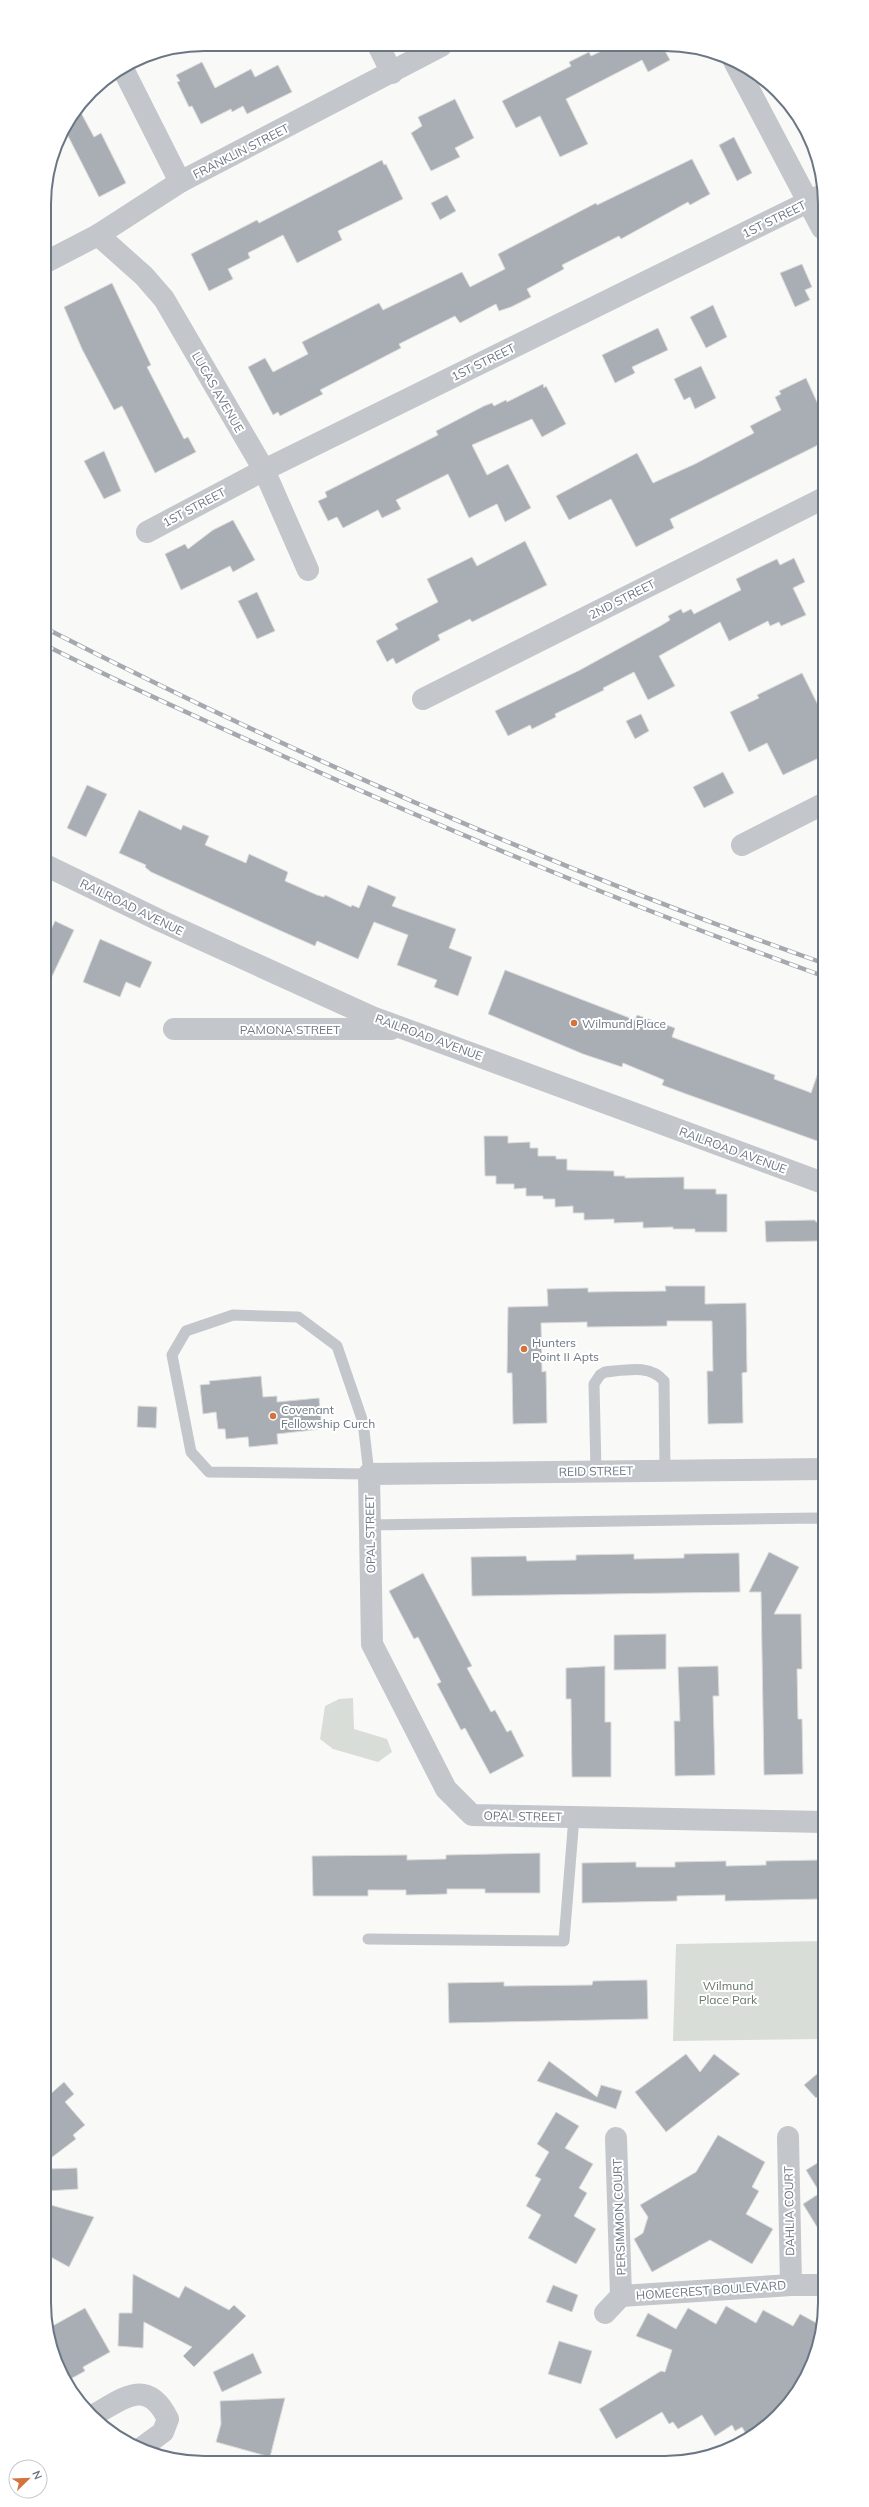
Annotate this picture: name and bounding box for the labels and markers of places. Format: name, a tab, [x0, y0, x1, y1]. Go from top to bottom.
place label: Wilmund Place	[582, 1016, 666, 1031]
marker: Wilmund Place	[569, 1018, 579, 1028]
place label: Hunters Point II Apts	[532, 1335, 599, 1364]
marker: Hunters Point II Apts	[519, 1344, 529, 1354]
place label: Covenant Fellowship Curch	[281, 1402, 375, 1431]
marker: Covenant Fellowship Curch	[268, 1411, 278, 1421]

